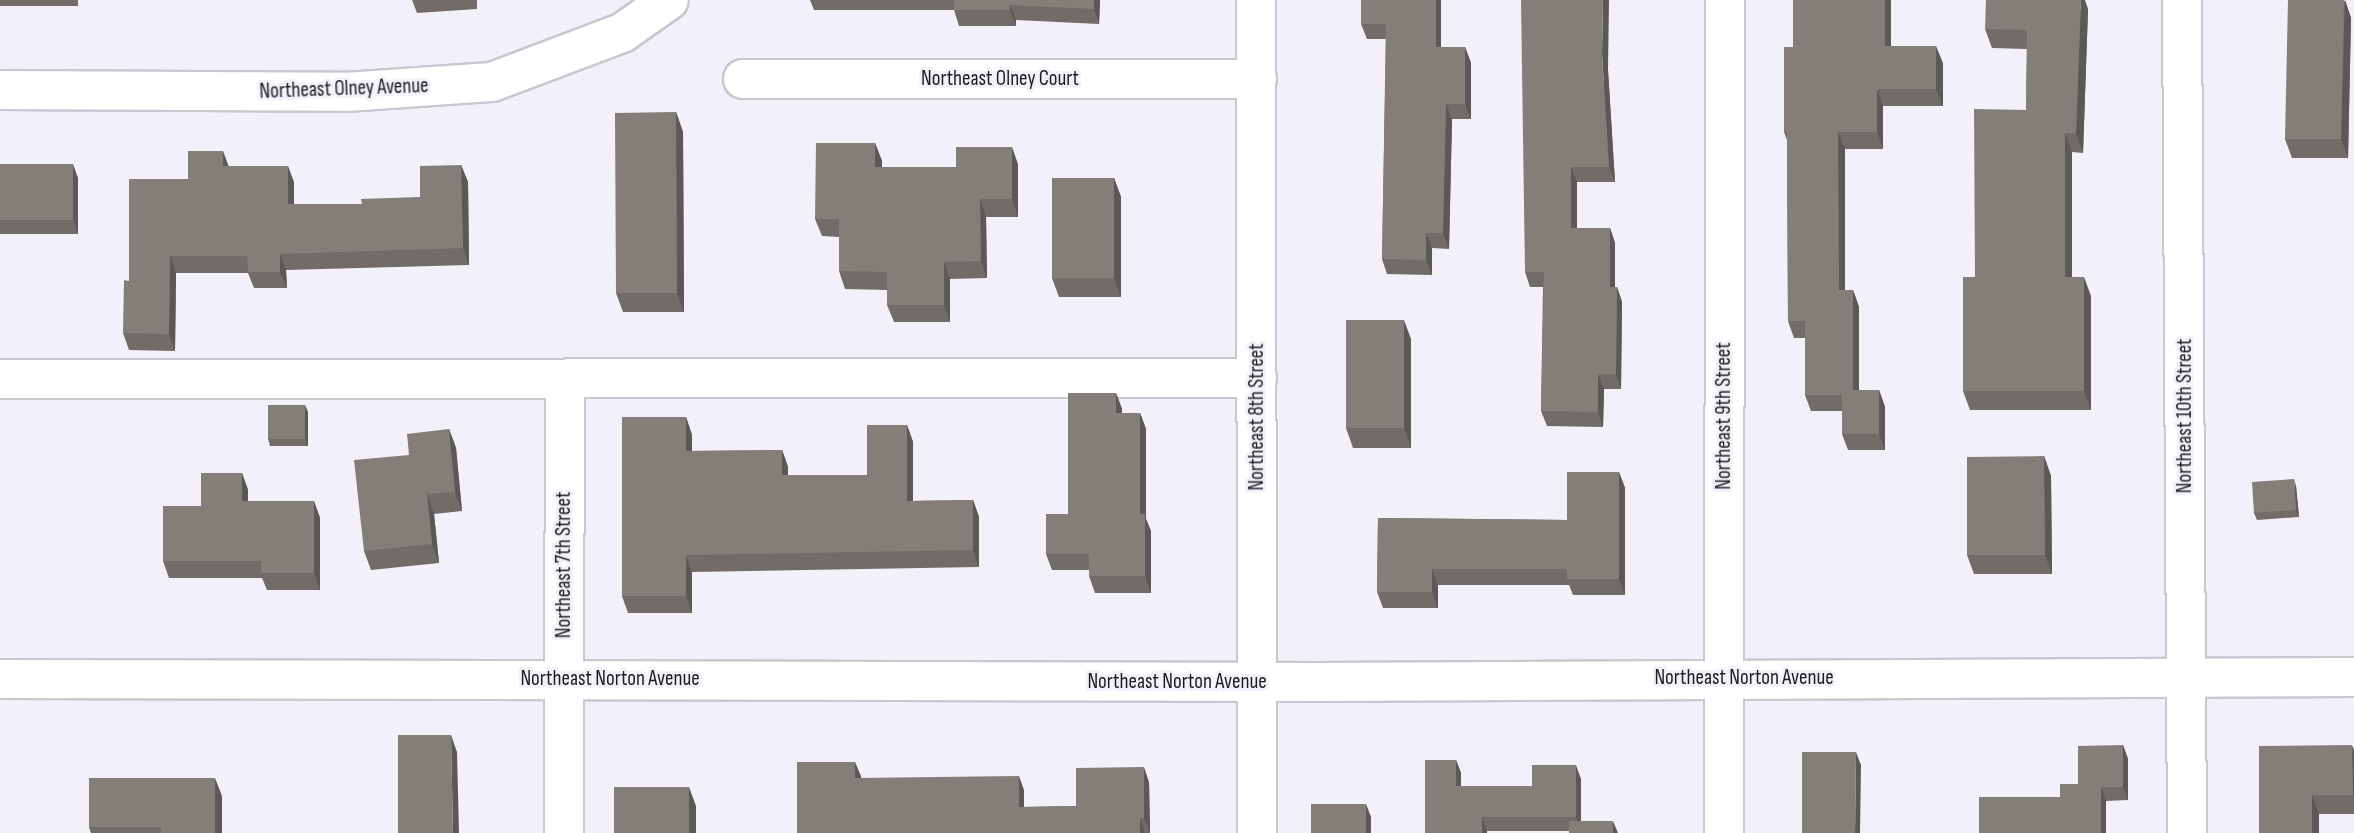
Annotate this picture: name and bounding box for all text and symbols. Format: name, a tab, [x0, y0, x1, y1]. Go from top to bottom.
street label: Northeast Olney Court	[921, 66, 1079, 92]
street label: Northeast Olney Avenue	[259, 73, 429, 105]
street label: Northeast 10th Street	[2172, 339, 2198, 493]
street label: Northeast 9th Street	[1711, 342, 1737, 490]
street label: Northeast 8th Street	[1244, 343, 1270, 491]
street label: Northeast 7th Street	[551, 492, 577, 638]
street label: Northeast Norton Avenue	[1654, 665, 1834, 691]
street label: Northeast Norton Avenue	[520, 666, 700, 692]
street label: Northeast Norton Avenue	[1087, 669, 1267, 695]

